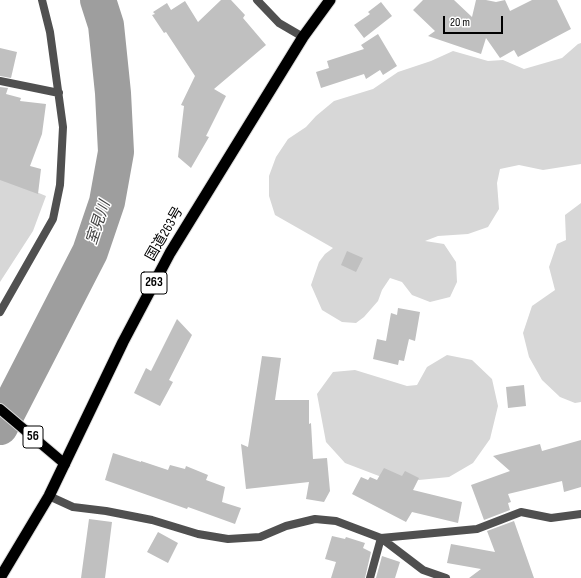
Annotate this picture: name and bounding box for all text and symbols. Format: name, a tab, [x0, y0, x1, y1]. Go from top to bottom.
scale bar	[445, 8, 505, 34]
text: 20 m	[450, 15, 470, 30]
water label: 室見川	[83, 199, 115, 247]
street label: 国道263号	[143, 204, 187, 264]
road number: 263	[141, 272, 167, 294]
road number: 56	[23, 426, 43, 448]

